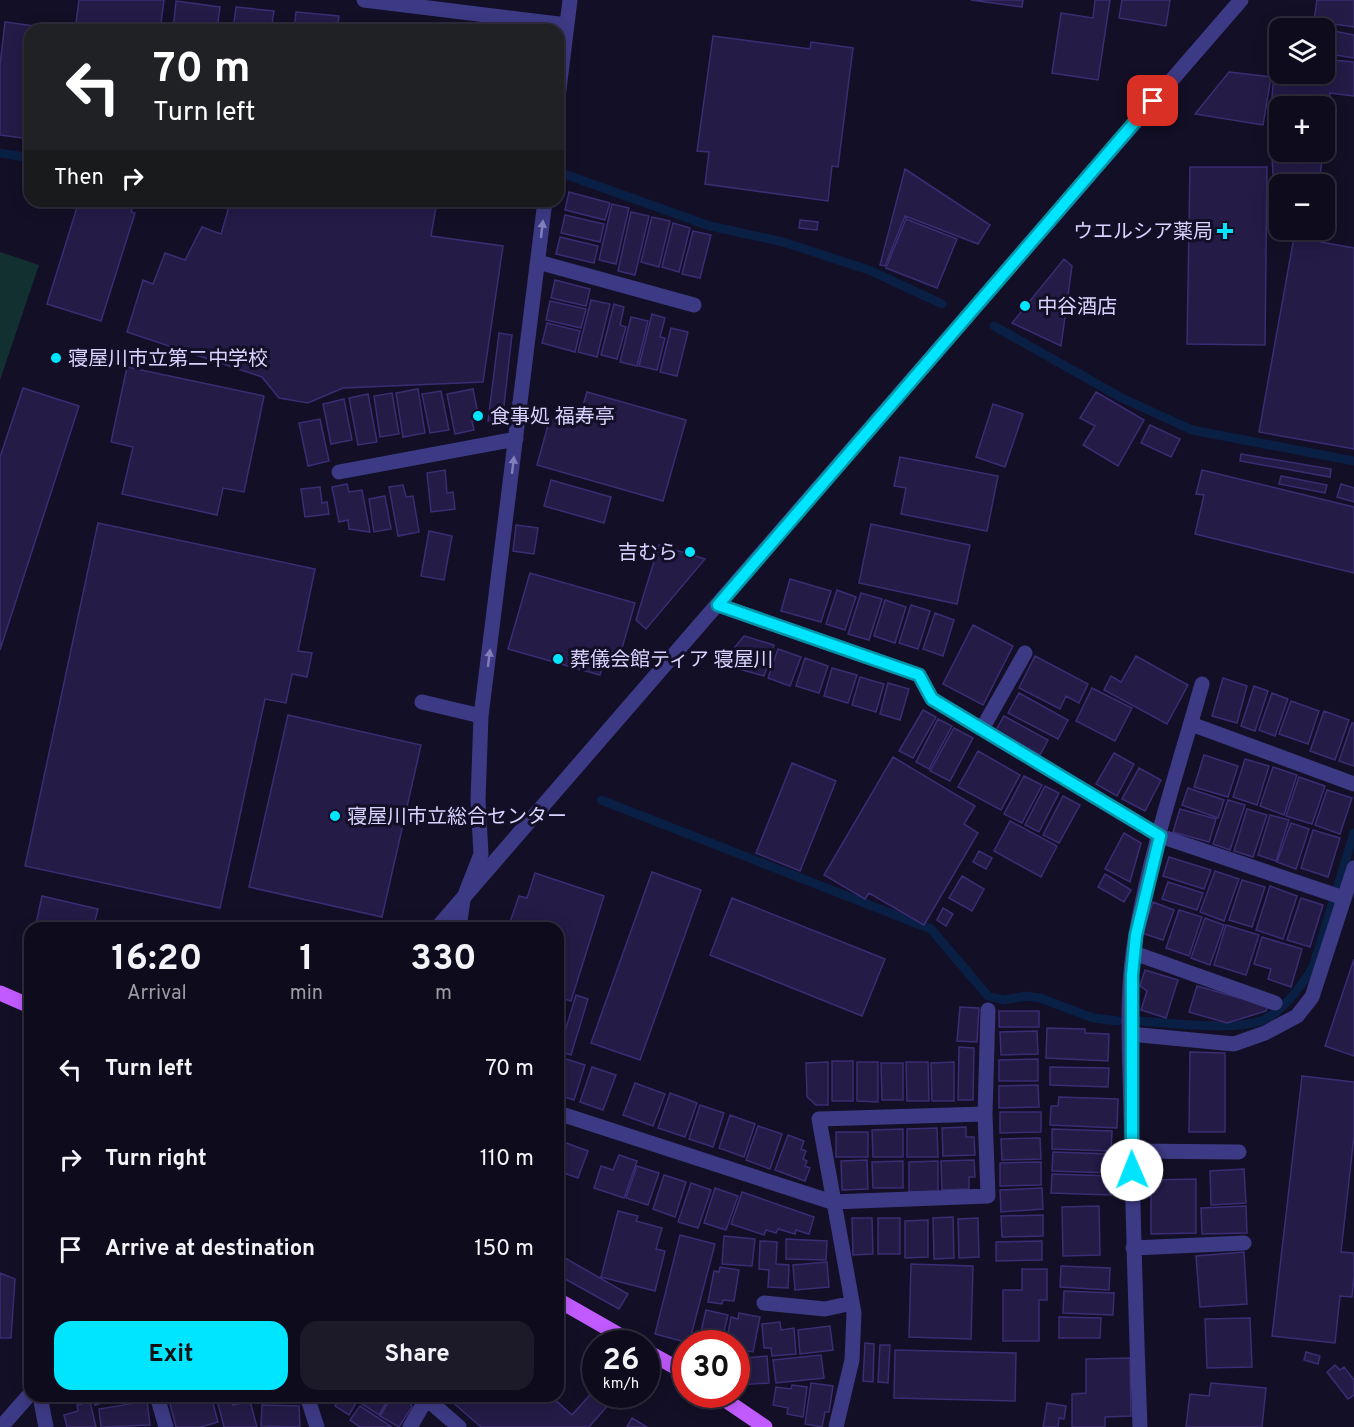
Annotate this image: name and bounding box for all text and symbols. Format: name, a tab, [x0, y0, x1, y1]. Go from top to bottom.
map controls	[1269, 18, 1335, 240]
button: layers	[1269, 18, 1335, 84]
text: 70 m	[153, 44, 251, 97]
icon: left	[54, 48, 132, 126]
pin	[1127, 75, 1178, 126]
icon: arrive	[1136, 84, 1169, 117]
text: Turn left	[153, 96, 255, 130]
button: +	[1269, 96, 1335, 162]
icon: right	[116, 162, 149, 195]
text: Then	[54, 165, 104, 192]
button: −	[1269, 174, 1335, 240]
one-way arrow	[537, 220, 546, 239]
place label: ウエルシア薬局	[1073, 220, 1213, 246]
marker: ウエルシア薬局	[1218, 224, 1232, 238]
place label: 中谷酒店	[1037, 295, 1117, 321]
marker: 中谷酒店	[1018, 299, 1032, 313]
place label: 寝屋川市立第二中学校	[68, 347, 268, 373]
marker: 寝屋川市立第二中学校	[49, 351, 63, 365]
place label: 食事処 福寿亭	[490, 405, 615, 431]
marker: 食事処 福寿亭	[471, 409, 485, 423]
one-way arrow	[508, 455, 517, 474]
place label: 吉むら	[618, 541, 678, 567]
marker: 吉むら	[683, 545, 697, 559]
one-way arrow	[484, 648, 493, 667]
place label: 葬儀会館ティア 寝屋川	[570, 648, 774, 674]
marker: 葬儀会館ティア 寝屋川	[551, 652, 565, 666]
place label: 寝屋川市立総合センター	[347, 805, 567, 831]
marker: 寝屋川市立総合センター	[328, 809, 342, 823]
text: 16:20	[111, 937, 202, 983]
text: 1	[299, 937, 314, 983]
text: 330	[410, 937, 477, 983]
text: Arrival	[127, 981, 187, 1007]
text: min	[290, 981, 323, 1007]
text: m	[435, 981, 452, 1007]
icon: left	[54, 1053, 87, 1086]
text: Turn left	[105, 1056, 193, 1083]
text: 70 m	[485, 1056, 534, 1083]
position arrow	[1100, 1138, 1164, 1202]
icon: right	[54, 1143, 87, 1176]
text: Turn right	[105, 1146, 207, 1173]
text: 110 m	[480, 1146, 534, 1173]
icon: arrive	[54, 1233, 87, 1266]
text: Arrive at destination	[105, 1236, 315, 1263]
text: 150 m	[474, 1236, 534, 1263]
button: Exit	[54, 1321, 288, 1390]
button: Share	[300, 1321, 534, 1390]
speed limit sign: 30	[672, 1330, 750, 1408]
text: 26	[603, 1343, 639, 1380]
text: km/h	[603, 1375, 639, 1394]

